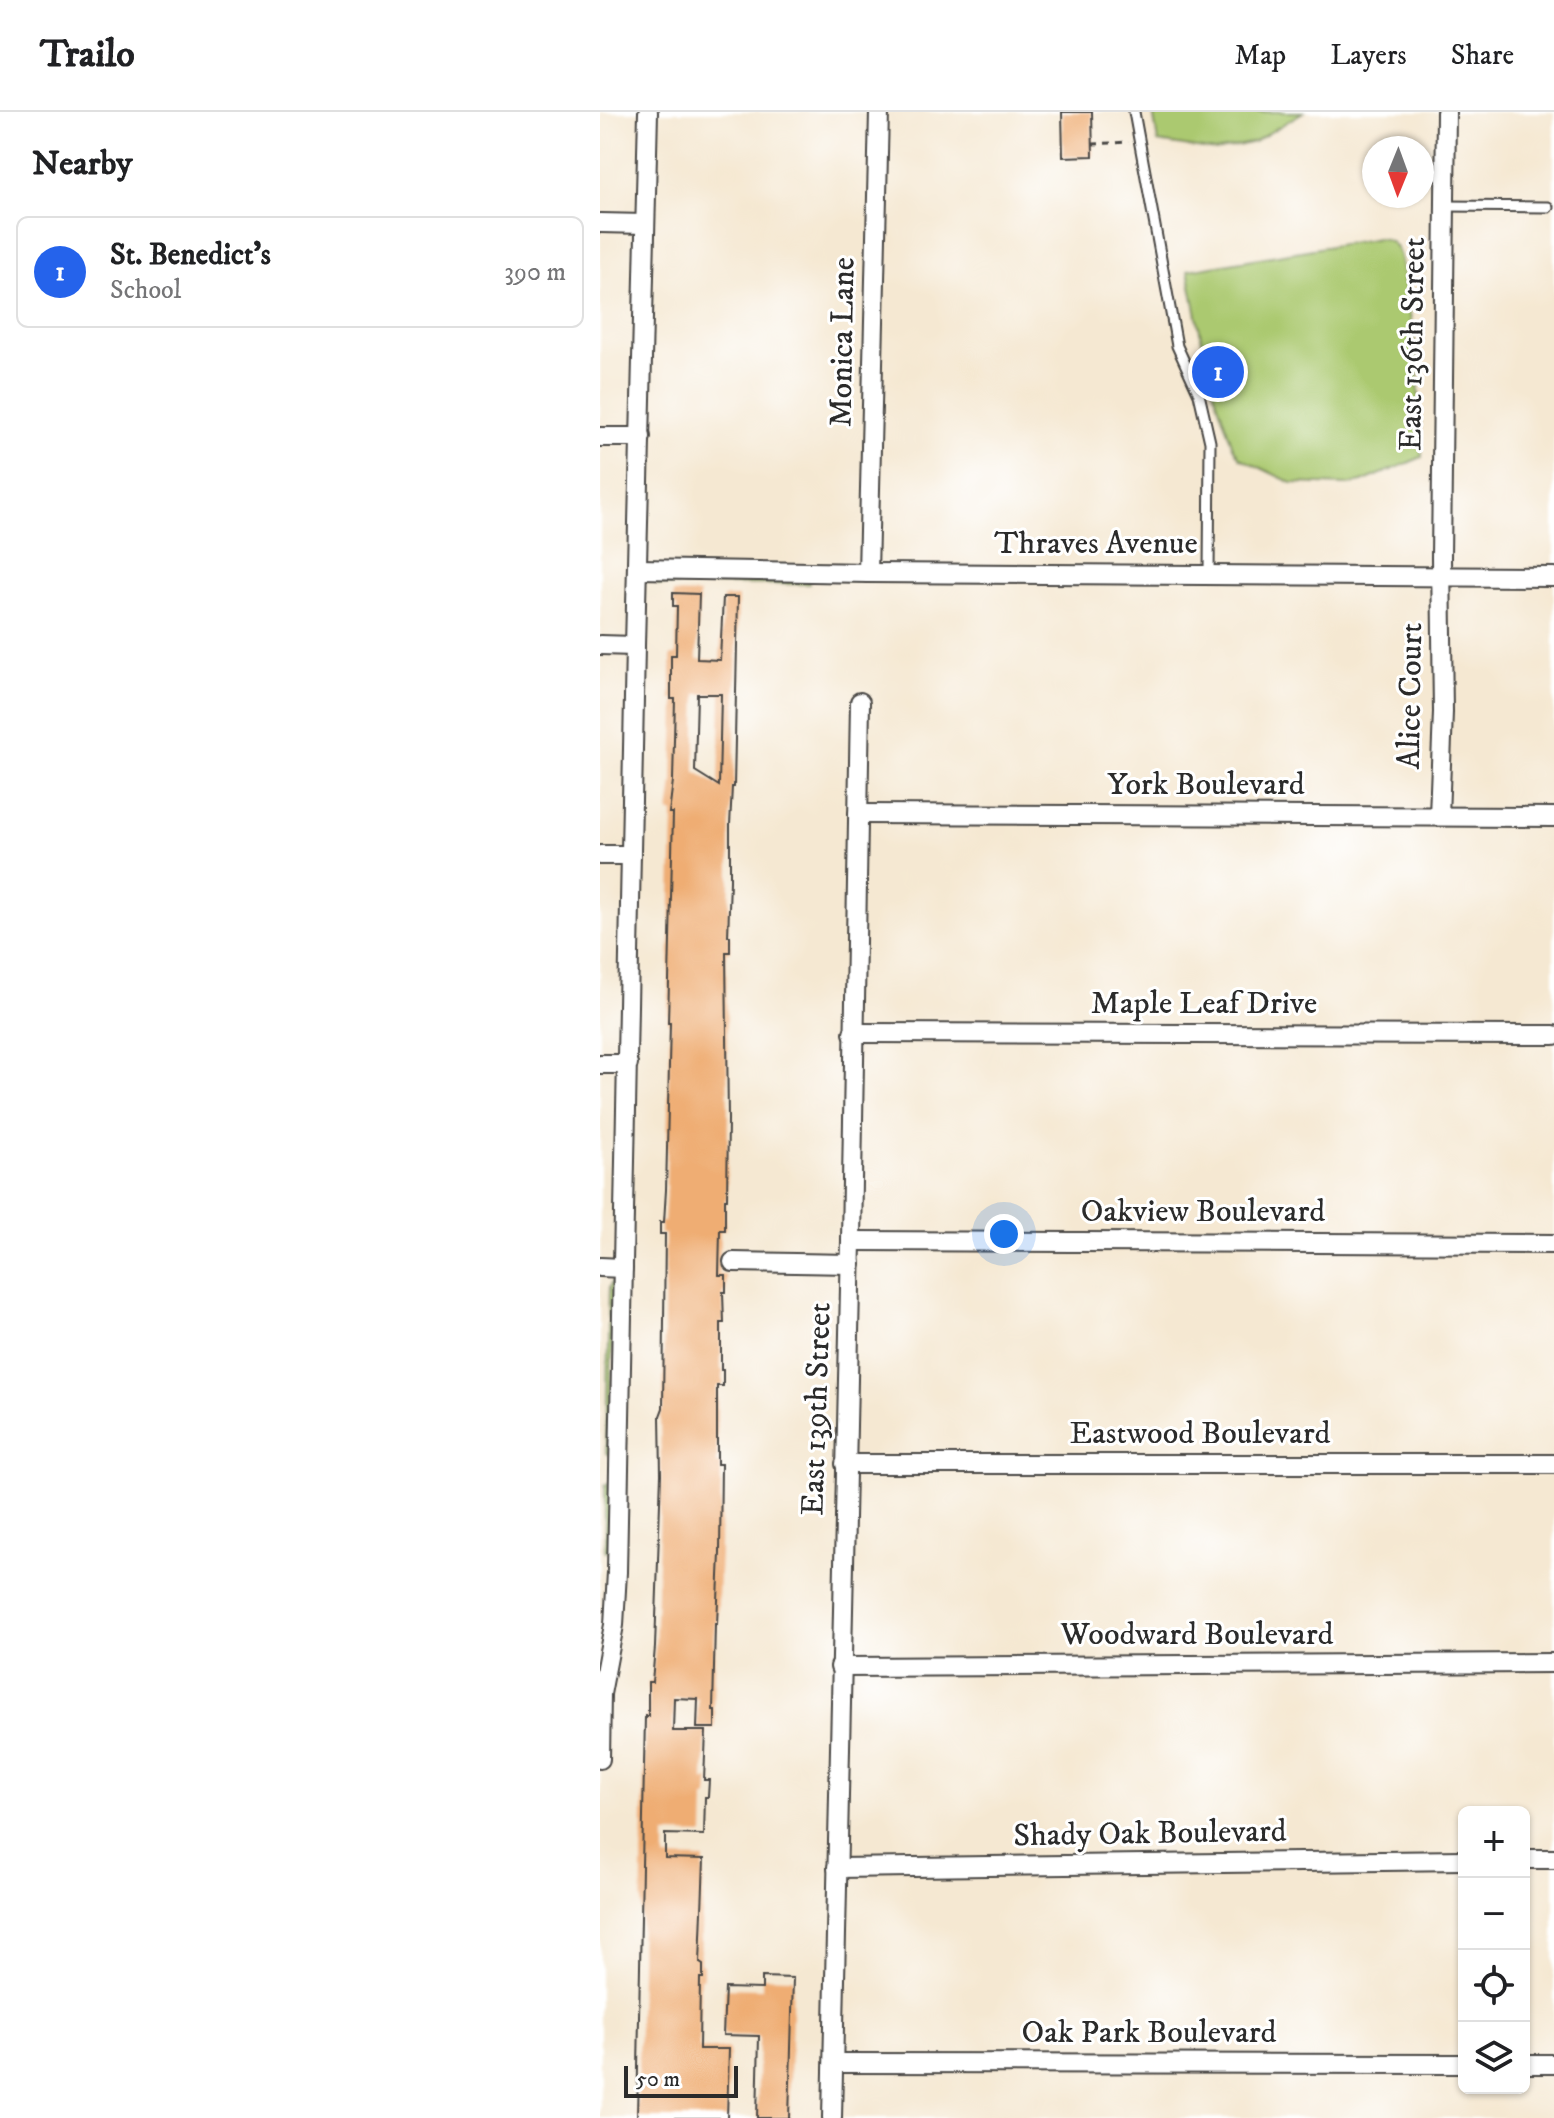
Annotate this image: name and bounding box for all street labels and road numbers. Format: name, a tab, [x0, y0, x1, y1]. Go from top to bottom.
street label: East 136th Street	[1391, 237, 1435, 451]
street label: Monica Lane	[822, 257, 864, 427]
street label: Thraves Avenue	[994, 524, 1198, 564]
street label: Alice Court	[1390, 622, 1432, 770]
street label: York Boulevard	[1107, 765, 1305, 805]
street label: Maple Leaf Drive	[1091, 984, 1317, 1024]
street label: Oakview Boulevard	[1081, 1192, 1325, 1232]
street label: East 139th Street	[793, 1302, 841, 1516]
street label: Eastwood Boulevard	[1069, 1414, 1331, 1454]
street label: Woodward Boulevard	[1060, 1615, 1333, 1655]
street label: Shady Oak Boulevard	[1013, 1812, 1287, 1856]
street label: Oak Park Boulevard	[1021, 2013, 1277, 2053]

